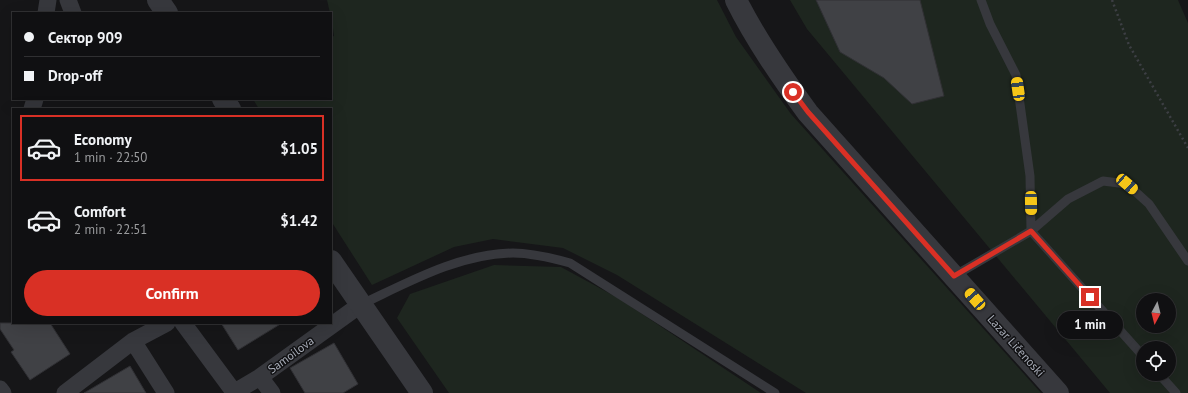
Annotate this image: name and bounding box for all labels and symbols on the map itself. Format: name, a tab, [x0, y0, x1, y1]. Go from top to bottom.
car	[1010, 76, 1026, 102]
route start	[784, 83, 802, 101]
car	[1114, 172, 1140, 196]
car	[1025, 191, 1037, 215]
car	[963, 286, 987, 312]
route end	[1081, 288, 1099, 306]
north arrow	[1136, 293, 1176, 333]
callout: 1 min	[1057, 311, 1123, 339]
street label: Lazar Ličenoski	[985, 312, 1048, 380]
street label: Samoilova	[265, 333, 317, 376]

